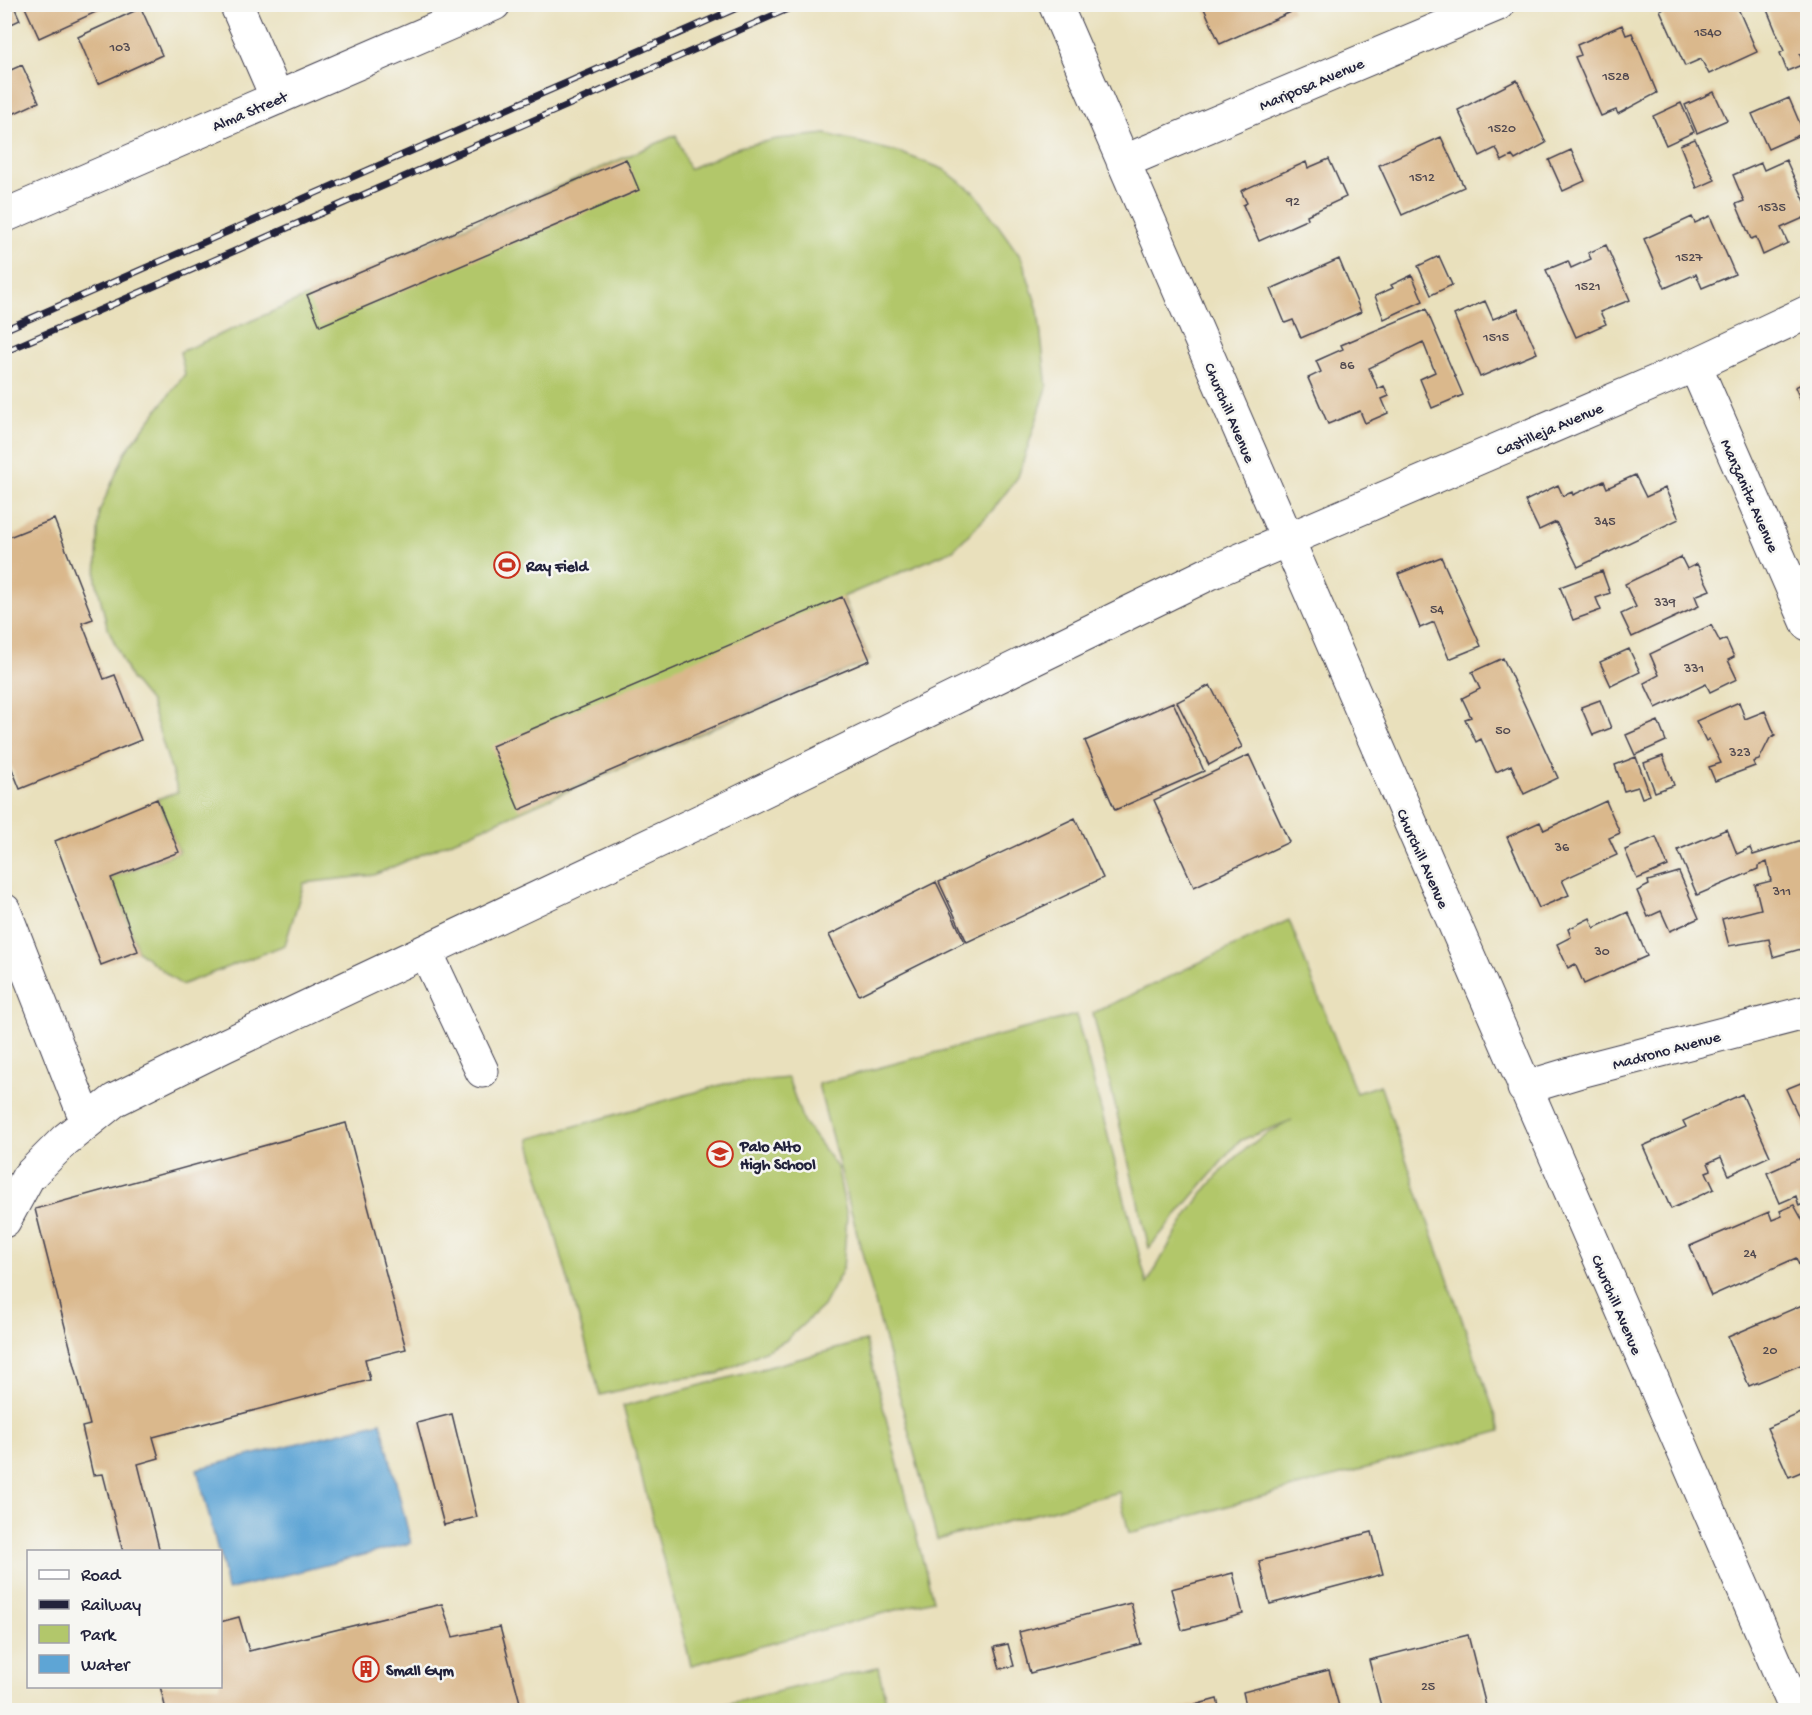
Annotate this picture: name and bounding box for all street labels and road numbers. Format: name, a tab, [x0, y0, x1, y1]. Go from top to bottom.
street label: Mariposa Avenue	[1257, 55, 1368, 117]
street label: Alma Street	[210, 88, 292, 138]
street label: Churchill Avenue	[1198, 360, 1258, 467]
street label: Castilleja Avenue	[1494, 400, 1607, 462]
street label: Manzanita Avenue	[1714, 437, 1782, 557]
street label: Churchill Avenue	[1390, 807, 1452, 913]
street label: Madrono Avenue	[1611, 1029, 1724, 1076]
street label: Churchill Avenue	[1585, 1252, 1645, 1359]

